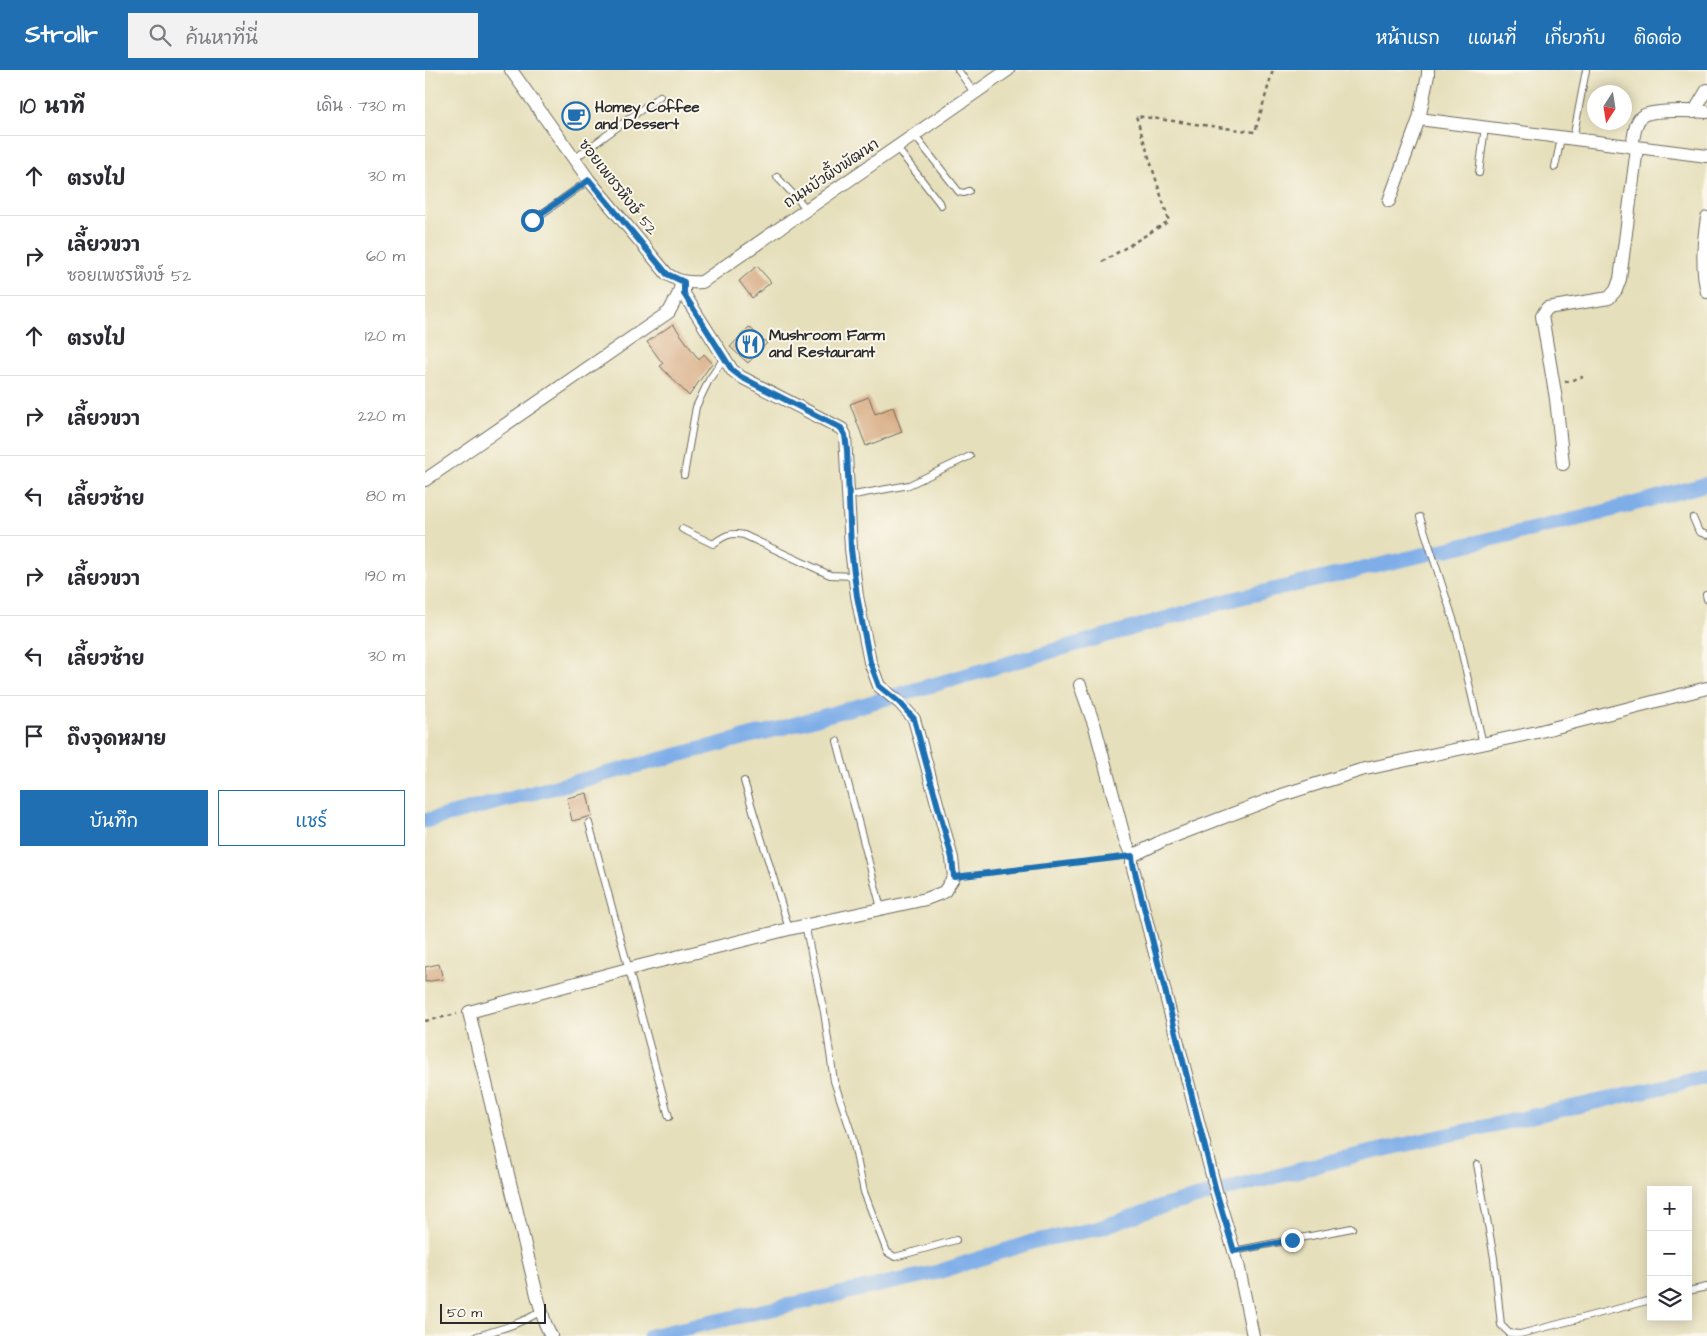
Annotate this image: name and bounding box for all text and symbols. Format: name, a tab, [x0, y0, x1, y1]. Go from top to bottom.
search box	[128, 13, 478, 58]
text: Strollr	[25, 18, 98, 52]
icon: search	[146, 21, 174, 49]
text: ค้นหาที่นี่	[186, 25, 258, 52]
text: หน้าแรก	[1376, 26, 1440, 51]
text: แผนที่	[1468, 26, 1516, 51]
text: เกี่ยวกับ	[1544, 26, 1606, 51]
text: ติดต่อ	[1634, 26, 1682, 51]
north arrow	[1587, 85, 1632, 130]
text: 10 นาที	[20, 92, 85, 121]
text: เดิน · 730 m	[316, 95, 405, 117]
place label: Homey Coffee and Dessert	[594, 97, 700, 135]
cafe icon: Homey Coffee and Dessert	[561, 101, 591, 131]
street label: ถนนบัวผึ้งพัฒนา	[778, 131, 883, 213]
street label: ซอยเพชรหึงษ์ 52	[573, 135, 662, 240]
icon: ahead	[20, 162, 48, 190]
text: 30 m	[368, 165, 405, 187]
text: ตรงไป	[67, 166, 125, 193]
route start	[521, 209, 544, 232]
text: เลี้ยวขวา	[67, 232, 140, 259]
icon: right	[20, 242, 48, 270]
text: 60 m	[366, 245, 405, 267]
text: ซอยเพชรหึงษ์ 52	[67, 265, 191, 287]
icon: ahead	[20, 322, 48, 350]
text: 120 m	[365, 325, 405, 347]
place label: Mushroom Farm and Restaurant	[768, 325, 885, 363]
text: ตรงไป	[67, 326, 125, 353]
restaurant icon: Mushroom Farm and Restaurant	[735, 329, 765, 359]
icon: right	[20, 402, 48, 430]
text: 220 m	[358, 405, 405, 427]
text: เลี้ยวขวา	[67, 406, 140, 433]
icon: left	[20, 482, 48, 510]
text: 80 m	[366, 485, 405, 507]
text: เลี้ยวซ้าย	[67, 486, 144, 513]
icon: right	[20, 562, 48, 590]
text: 190 m	[365, 565, 405, 587]
text: เลี้ยวขวา	[67, 566, 140, 593]
icon: left	[20, 642, 48, 670]
text: 30 m	[368, 645, 405, 667]
text: เลี้ยวซ้าย	[67, 646, 144, 673]
icon: arrive	[20, 722, 48, 750]
text: ถึงจุดหมาย	[67, 726, 166, 753]
button: บันทึก	[20, 790, 208, 846]
button: แชร์	[218, 790, 405, 846]
map controls	[1647, 1186, 1692, 1321]
button: +	[1647, 1186, 1692, 1231]
route end	[1281, 1229, 1304, 1252]
button: −	[1647, 1231, 1692, 1276]
button: layers	[1647, 1276, 1692, 1321]
scale bar	[440, 1301, 546, 1324]
text: 50 m	[447, 1303, 482, 1323]

